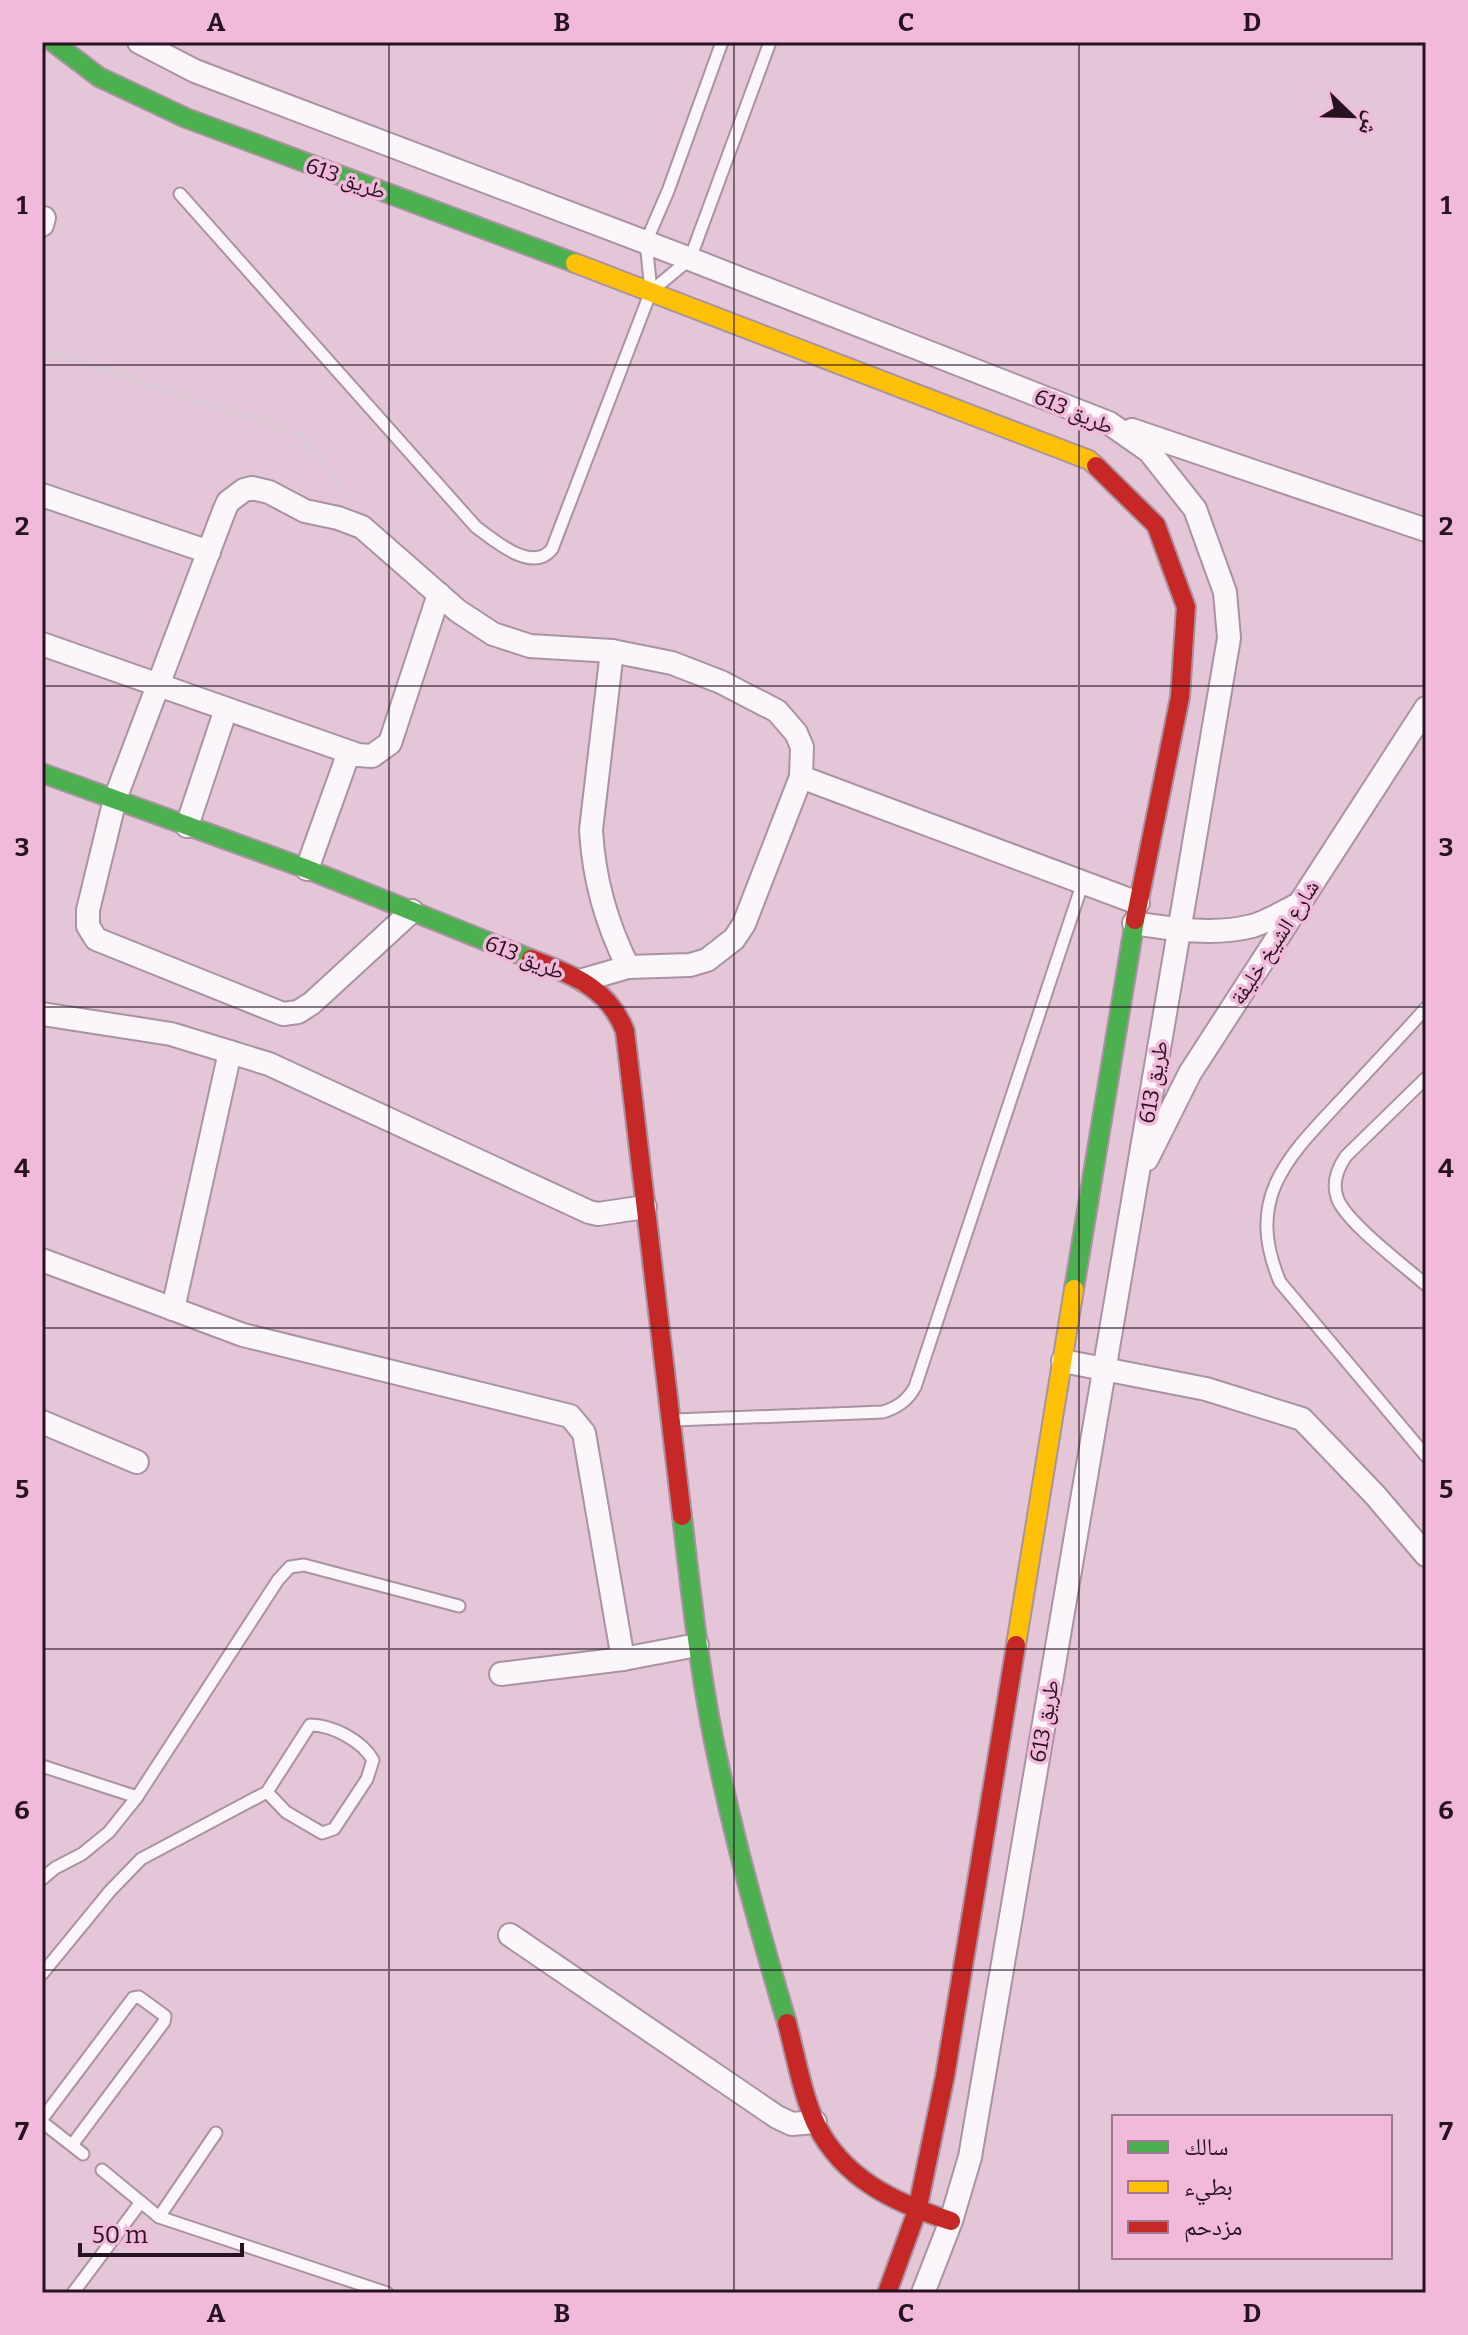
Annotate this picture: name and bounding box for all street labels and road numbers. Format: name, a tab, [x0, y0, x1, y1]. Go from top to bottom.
street label: طريق 613	[302, 151, 390, 205]
street label: طريق 613	[1030, 383, 1118, 440]
street label: شارع الشيخ خليفة	[1224, 875, 1325, 1010]
street label: طريق 613	[481, 929, 569, 986]
street label: طريق 613	[1133, 1039, 1174, 1126]
street label: طريق 613	[1024, 1678, 1065, 1765]

